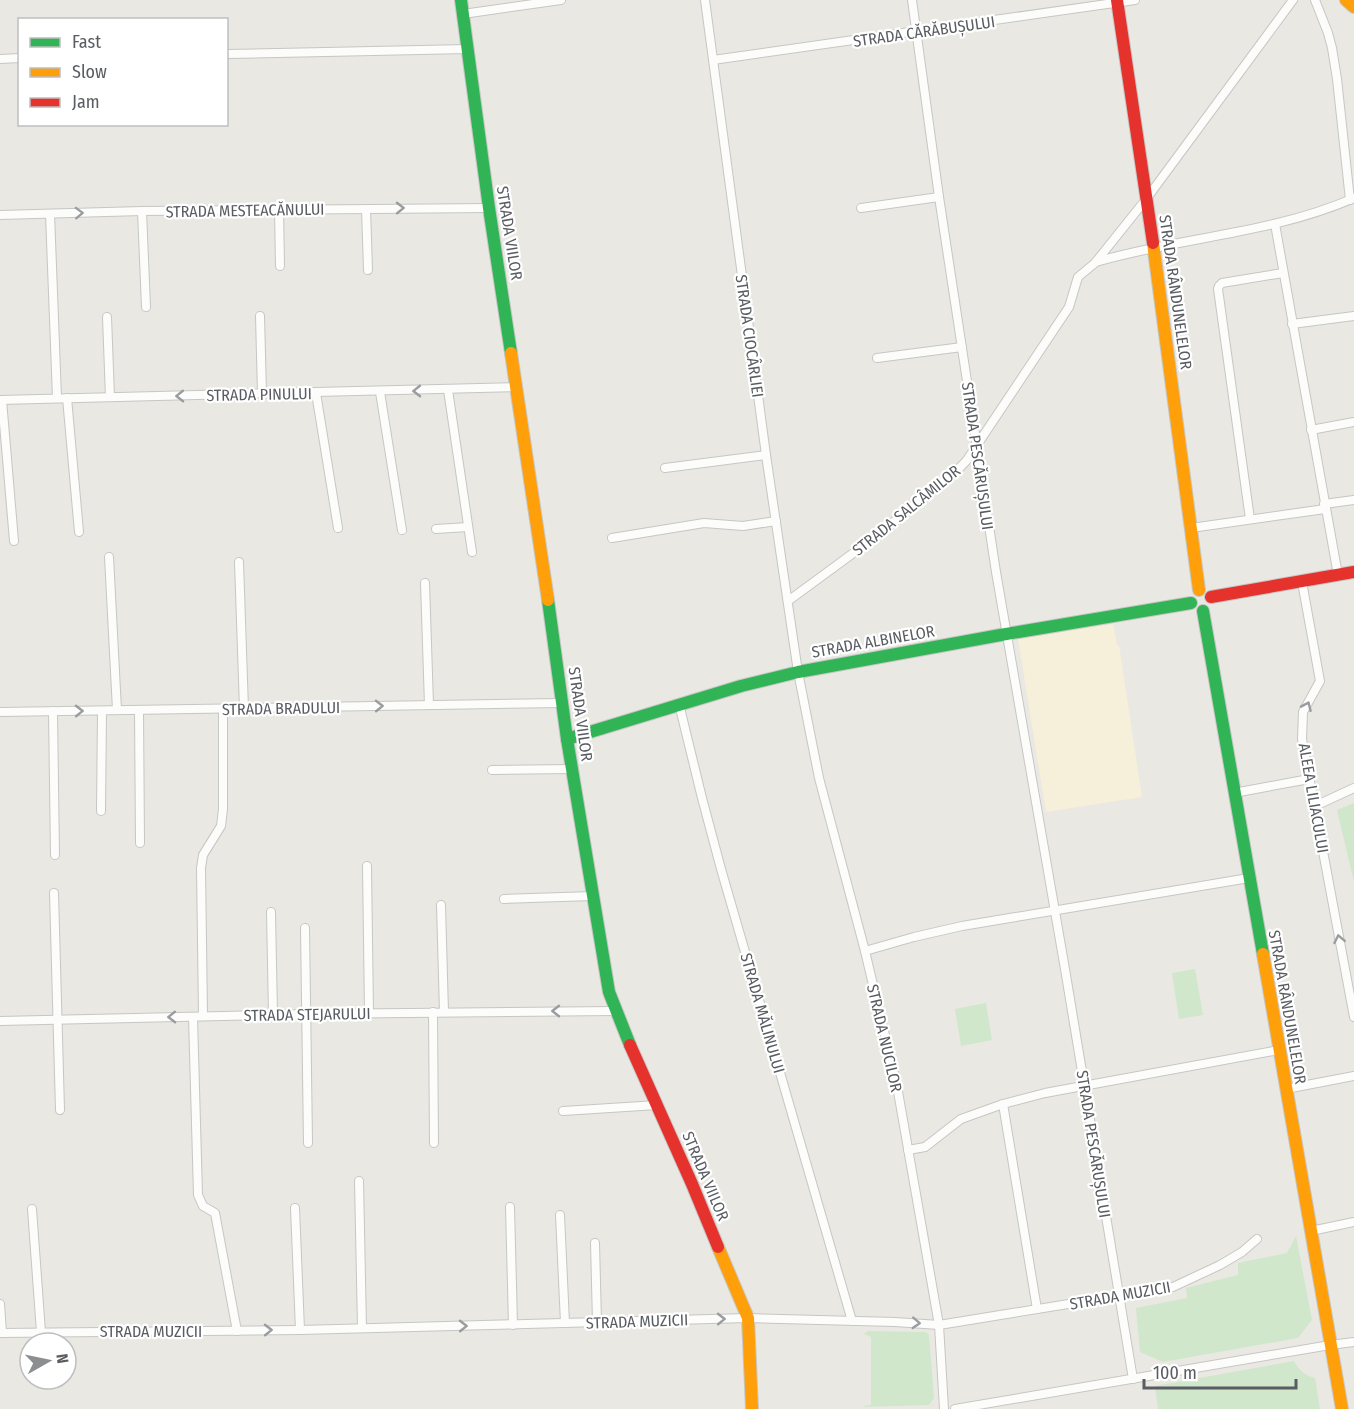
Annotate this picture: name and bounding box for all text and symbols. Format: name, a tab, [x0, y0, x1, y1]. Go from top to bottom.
street label: STRADA CĂRĂBUȘULUI	[852, 11, 996, 52]
legend	[18, 18, 228, 126]
text: Fast	[72, 31, 101, 53]
text: Slow	[72, 61, 107, 83]
text: Jam	[72, 91, 100, 113]
street label: STRADA VIILOR	[493, 185, 526, 282]
street label: STRADA MESTEACĂNULUI	[165, 199, 325, 221]
one-way arrow	[396, 202, 405, 214]
one-way arrow	[75, 207, 84, 219]
street label: STRADA RÂNDUNELELOR	[1155, 214, 1196, 371]
street label: STRADA CIOCÂRLIEI	[731, 273, 768, 399]
street label: STRADA PESCĂRUȘULUI	[957, 381, 998, 531]
street label: STRADA PINULUI	[206, 384, 312, 405]
one-way arrow	[412, 385, 421, 397]
one-way arrow	[175, 389, 184, 402]
street label: STRADA SALCÂMILOR	[849, 461, 964, 560]
street label: STRADA ALBINELOR	[810, 621, 936, 662]
street label: STRADA VIILOR	[564, 666, 597, 763]
street label: STRADA BRADULUI	[222, 698, 340, 719]
one-way arrow	[375, 700, 384, 712]
one-way arrow	[1300, 701, 1312, 712]
one-way arrow	[75, 705, 84, 717]
street label: ALEEA LILIACULUI	[1294, 742, 1333, 855]
street label: STRADA RÂNDUNELELOR	[1265, 929, 1310, 1086]
one-way arrow	[1333, 934, 1346, 944]
street label: STRADA MĂLINULUI	[736, 951, 790, 1075]
street label: STRADA NUCILOR	[863, 982, 906, 1094]
street label: STRADA STEJARULUI	[243, 1004, 371, 1025]
one-way arrow	[552, 1005, 561, 1017]
one-way arrow	[168, 1011, 177, 1023]
street label: STRADA PESCĂRUȘULUI	[1071, 1069, 1116, 1219]
street label: STRADA VIILOR	[678, 1129, 733, 1224]
street label: STRADA MUZICII	[1068, 1277, 1172, 1314]
street label: STRADA MUZICII	[586, 1310, 688, 1333]
one-way arrow	[717, 1313, 726, 1325]
one-way arrow	[912, 1317, 921, 1330]
one-way arrow	[459, 1320, 468, 1332]
street label: STRADA MUZICII	[100, 1322, 202, 1341]
one-way arrow	[264, 1324, 273, 1336]
north arrow	[18, 1331, 78, 1391]
scale bar	[1144, 1352, 1296, 1390]
text: N	[52, 1353, 72, 1365]
text: 100 m	[1153, 1362, 1197, 1384]

